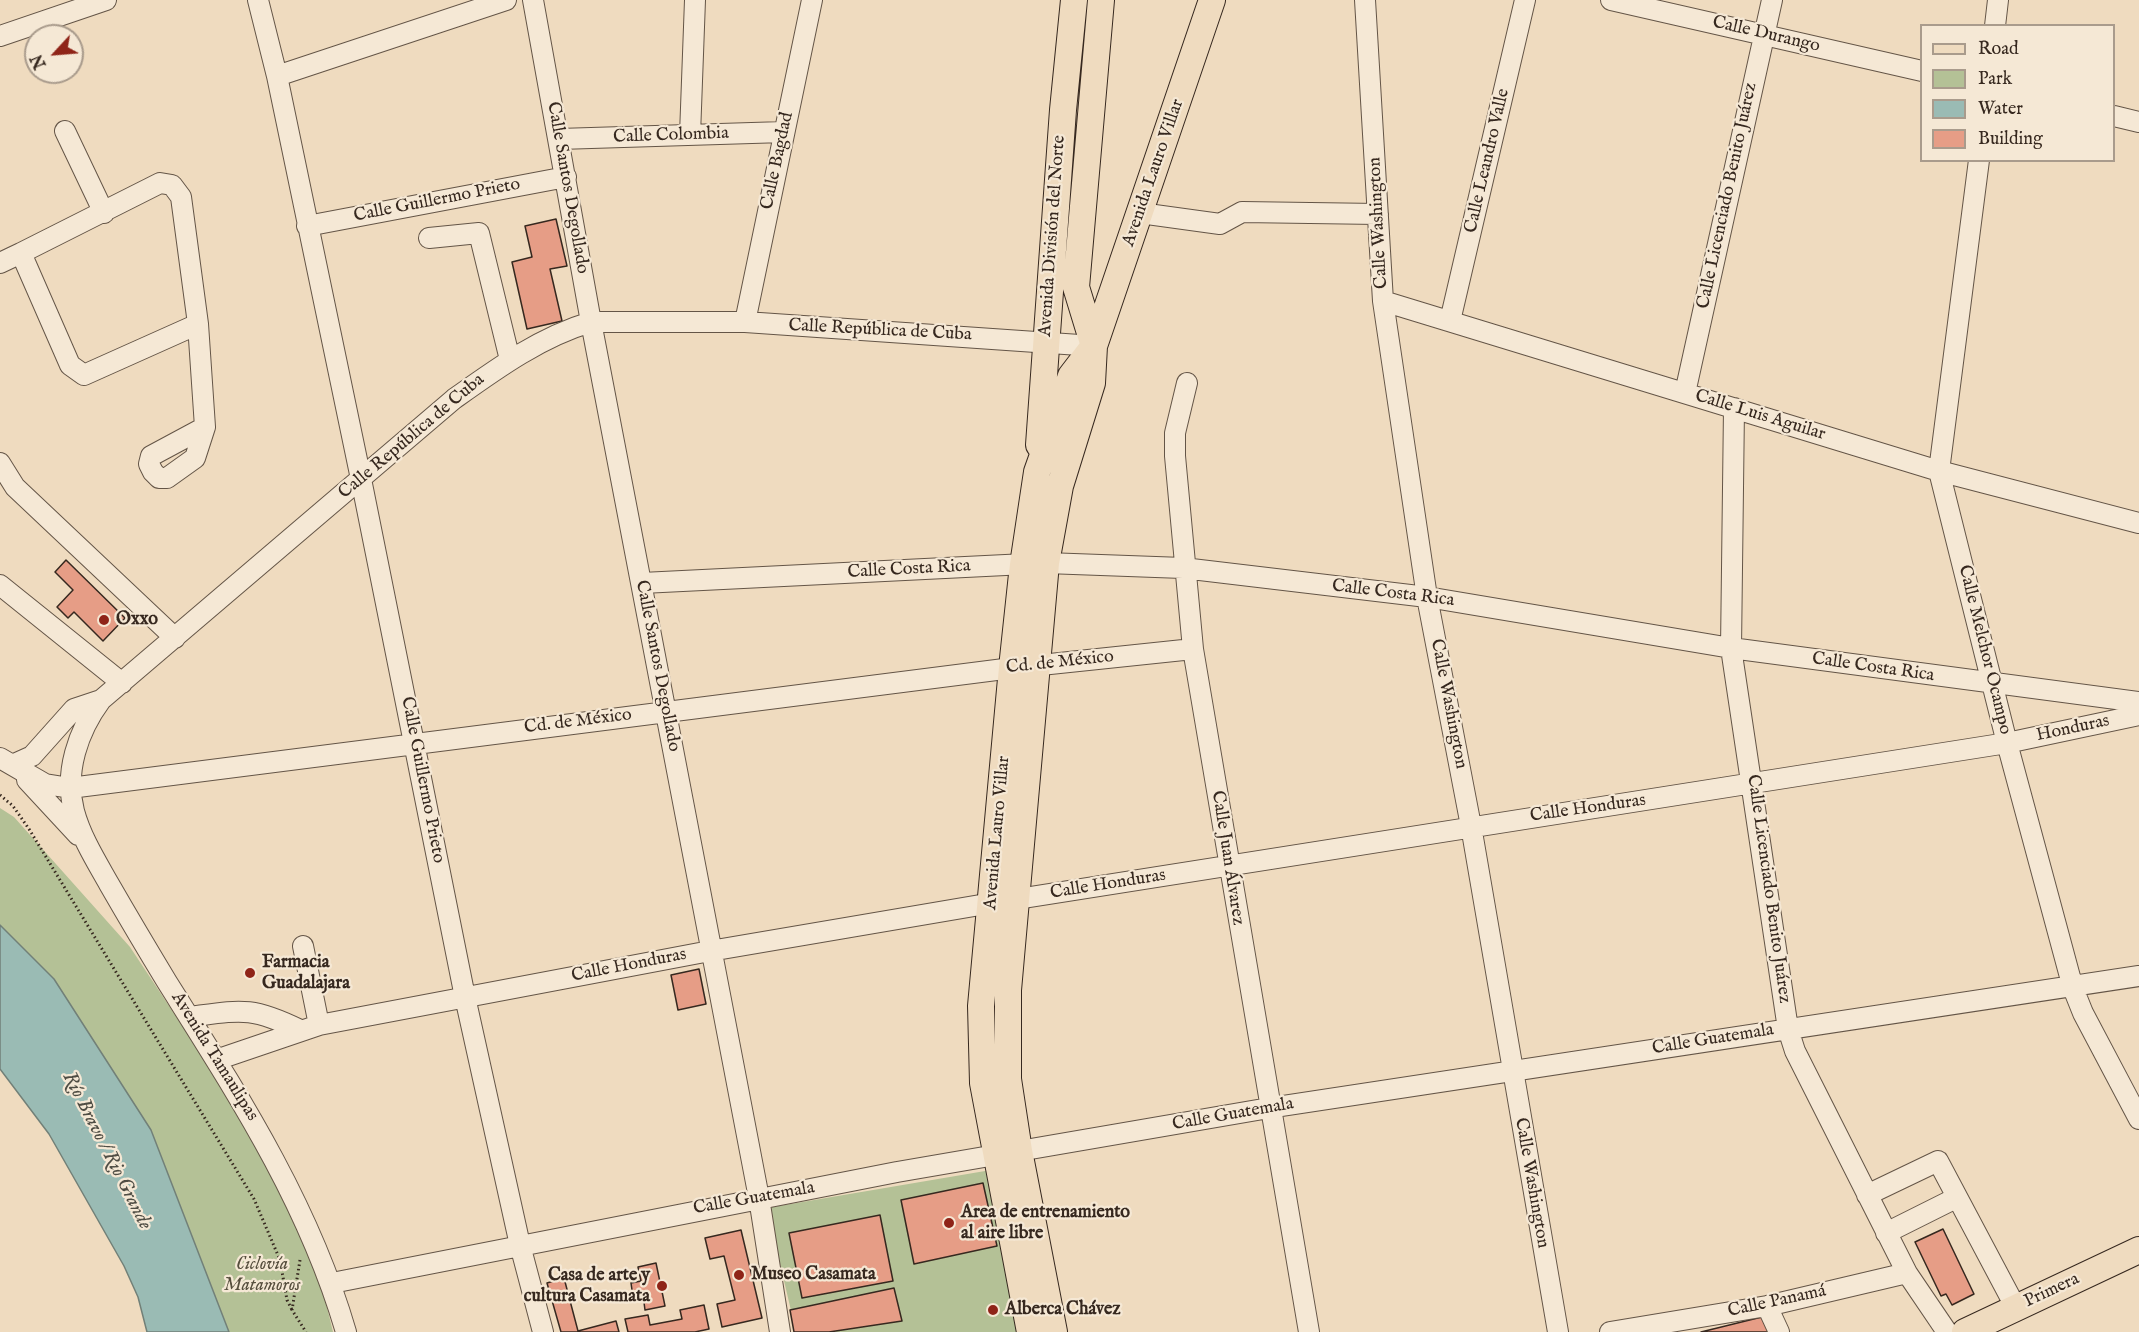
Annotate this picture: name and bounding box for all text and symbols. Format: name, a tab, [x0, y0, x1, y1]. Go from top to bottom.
street label: Calle Durango	[1710, 12, 1822, 58]
north arrow	[24, 24, 84, 84]
legend	[1920, 24, 2115, 162]
text: Road	[1978, 38, 2019, 61]
text: N	[28, 50, 52, 72]
text: Park	[1978, 68, 2012, 91]
street label: Calle Licenciado Benito Juárez	[1693, 81, 1763, 311]
street label: Calle Leandro Valle	[1461, 87, 1515, 235]
street label: Avenida Lauro Villar	[1119, 96, 1189, 250]
text: Water	[1978, 98, 2023, 121]
street label: Calle Santos Degollado	[541, 100, 593, 276]
street label: Calle Bagdad	[757, 110, 799, 212]
street label: Calle Colombia	[613, 123, 729, 149]
text: Building	[1978, 128, 2043, 151]
street label: Avenida División del Norte	[1035, 134, 1071, 338]
street label: Calle Washington	[1365, 157, 1393, 289]
street label: Calle Guillermo Prieto	[352, 174, 522, 228]
street label: Calle República de Cuba	[788, 315, 972, 347]
street label: Calle República de Cuba	[335, 370, 489, 504]
street label: Calle Luis Aguilar	[1692, 386, 1828, 446]
street label: Calle Costa Rica	[847, 556, 971, 584]
street label: Calle Melchor Ocampo	[1953, 563, 2015, 737]
street label: Calle Costa Rica	[1331, 576, 1455, 612]
street label: Calle Santos Degollado	[630, 578, 684, 754]
place label: Oxxo	[116, 609, 158, 631]
marker: Oxxo	[97, 613, 111, 627]
street label: Calle Washington	[1425, 637, 1471, 771]
street label: Cd. de México	[1005, 647, 1115, 679]
street label: Calle Costa Rica	[1810, 649, 1936, 687]
street label: Calle Guillermo Prieto	[395, 695, 449, 865]
street label: Cd. de México	[523, 705, 633, 739]
street label: Honduras	[2035, 711, 2111, 747]
street label: Avenida Lauro Villar	[981, 755, 1015, 911]
street label: Calle Licenciado Benito Juárez	[1741, 773, 1795, 1005]
street label: Calle Juan Álvarez	[1206, 789, 1248, 927]
street label: Calle Honduras	[1529, 790, 1647, 828]
street label: Calle Honduras	[1049, 865, 1167, 905]
street label: Calle Honduras	[570, 944, 688, 988]
place label: Farmacia Guadalajara	[262, 952, 350, 994]
marker: Farmacia Guadalajara	[243, 966, 257, 980]
street label: Avenida Tamaulipas	[166, 989, 262, 1125]
street label: Calle Guatemala	[1651, 1020, 1775, 1060]
water label: Río Bravo / Rio Grande	[56, 1068, 156, 1234]
street label: Calle Guatemala	[1171, 1094, 1295, 1136]
street label: Calle Washington	[1509, 1116, 1553, 1250]
street label: Calle Guatemala	[692, 1178, 816, 1220]
place label: Area de entrenamiento al aire libre	[961, 1202, 1130, 1244]
marker: Area de entrenamiento al aire libre	[942, 1216, 956, 1230]
park label: Ciclovía Matamoros	[224, 1254, 300, 1296]
place label: Museo Casamata	[751, 1264, 876, 1286]
place label: Casa de arte y cultura Casamata	[524, 1265, 650, 1308]
marker: Museo Casamata	[732, 1268, 746, 1282]
street label: Primera	[2021, 1269, 2083, 1313]
marker: Casa de arte y cultura Casamata	[655, 1279, 669, 1293]
street label: Calle Panamá	[1726, 1281, 1828, 1323]
place label: Alberca Chávez	[1005, 1299, 1121, 1321]
marker: Alberca Chávez	[986, 1303, 1000, 1317]

